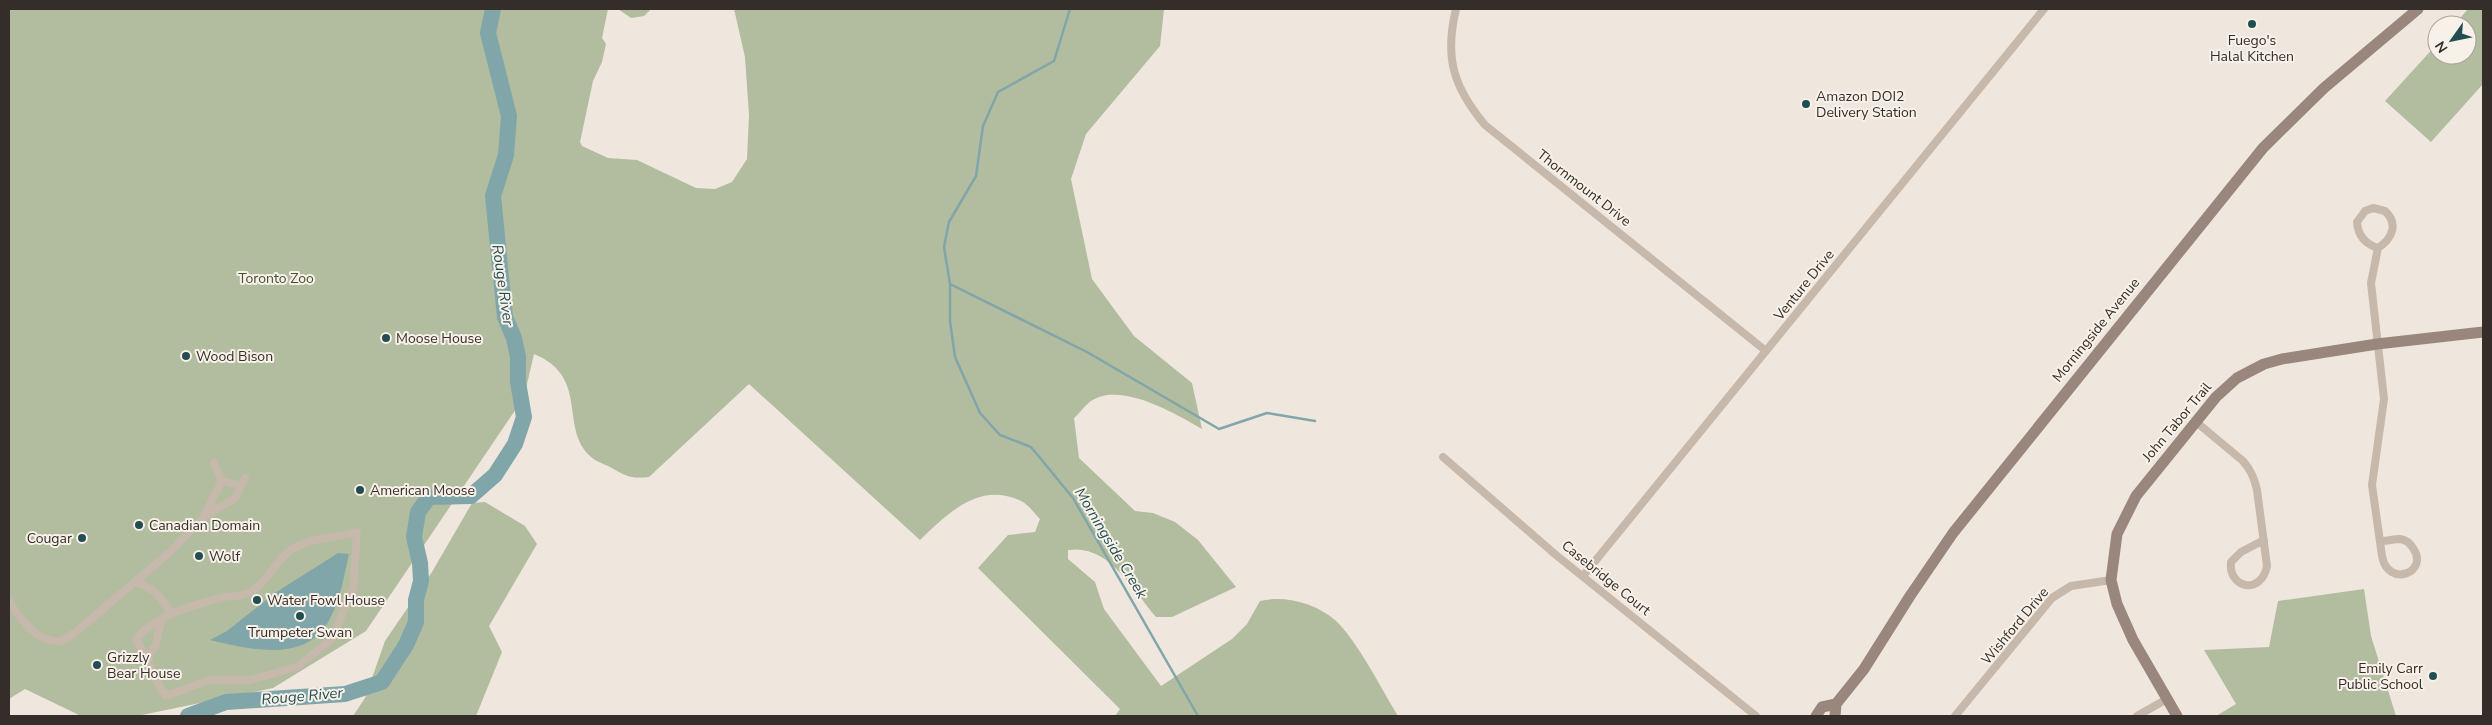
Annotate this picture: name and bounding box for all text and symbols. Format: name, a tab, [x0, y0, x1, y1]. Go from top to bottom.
north arrow	[2427, 15, 2477, 65]
marker: Fuego's Halal Kitchen	[2246, 18, 2258, 30]
place label: Fuego's Halal Kitchen	[2210, 31, 2294, 66]
text: N	[2431, 37, 2452, 56]
place label: Amazon DOI2 Delivery Station	[1816, 87, 1917, 122]
marker: Amazon DOI2 Delivery Station	[1800, 98, 1812, 110]
street label: Thornmount Drive	[1533, 145, 1635, 231]
water label: Rouge River	[487, 243, 519, 327]
street label: Venture Drive	[1769, 246, 1838, 325]
park label: Toronto Zoo	[238, 269, 314, 288]
street label: Morningside Avenue	[2048, 274, 2144, 386]
place label: Moose House	[396, 329, 482, 348]
marker: Moose House	[380, 332, 392, 344]
place label: Wood Bison	[196, 347, 273, 366]
marker: Wood Bison	[180, 350, 192, 362]
street label: John Tabor Trail	[2137, 378, 2216, 467]
place label: American Moose	[370, 481, 475, 500]
marker: American Moose	[354, 484, 366, 496]
water label: Morningside Creek	[1070, 484, 1152, 603]
place label: Canadian Domain	[149, 516, 260, 535]
marker: Canadian Domain	[133, 519, 145, 531]
place label: Cougar	[27, 529, 72, 548]
marker: Cougar	[76, 532, 88, 544]
street label: Casebridge Court	[1557, 536, 1655, 620]
place label: Wolf	[209, 547, 240, 566]
marker: Wolf	[193, 550, 205, 562]
street label: Wishford Drive	[1977, 583, 2053, 669]
place label: Water Fowl House	[267, 591, 385, 610]
marker: Water Fowl House	[251, 594, 263, 606]
marker: Trumpeter Swan	[294, 610, 306, 622]
place label: Trumpeter Swan	[248, 623, 352, 642]
place label: Grizzly Bear House	[107, 648, 180, 683]
marker: Grizzly Bear House	[91, 659, 103, 671]
place label: Emily Carr Public School	[2338, 659, 2424, 694]
marker: Emily Carr Public School	[2427, 670, 2439, 682]
water label: Rouge River	[260, 682, 344, 710]

